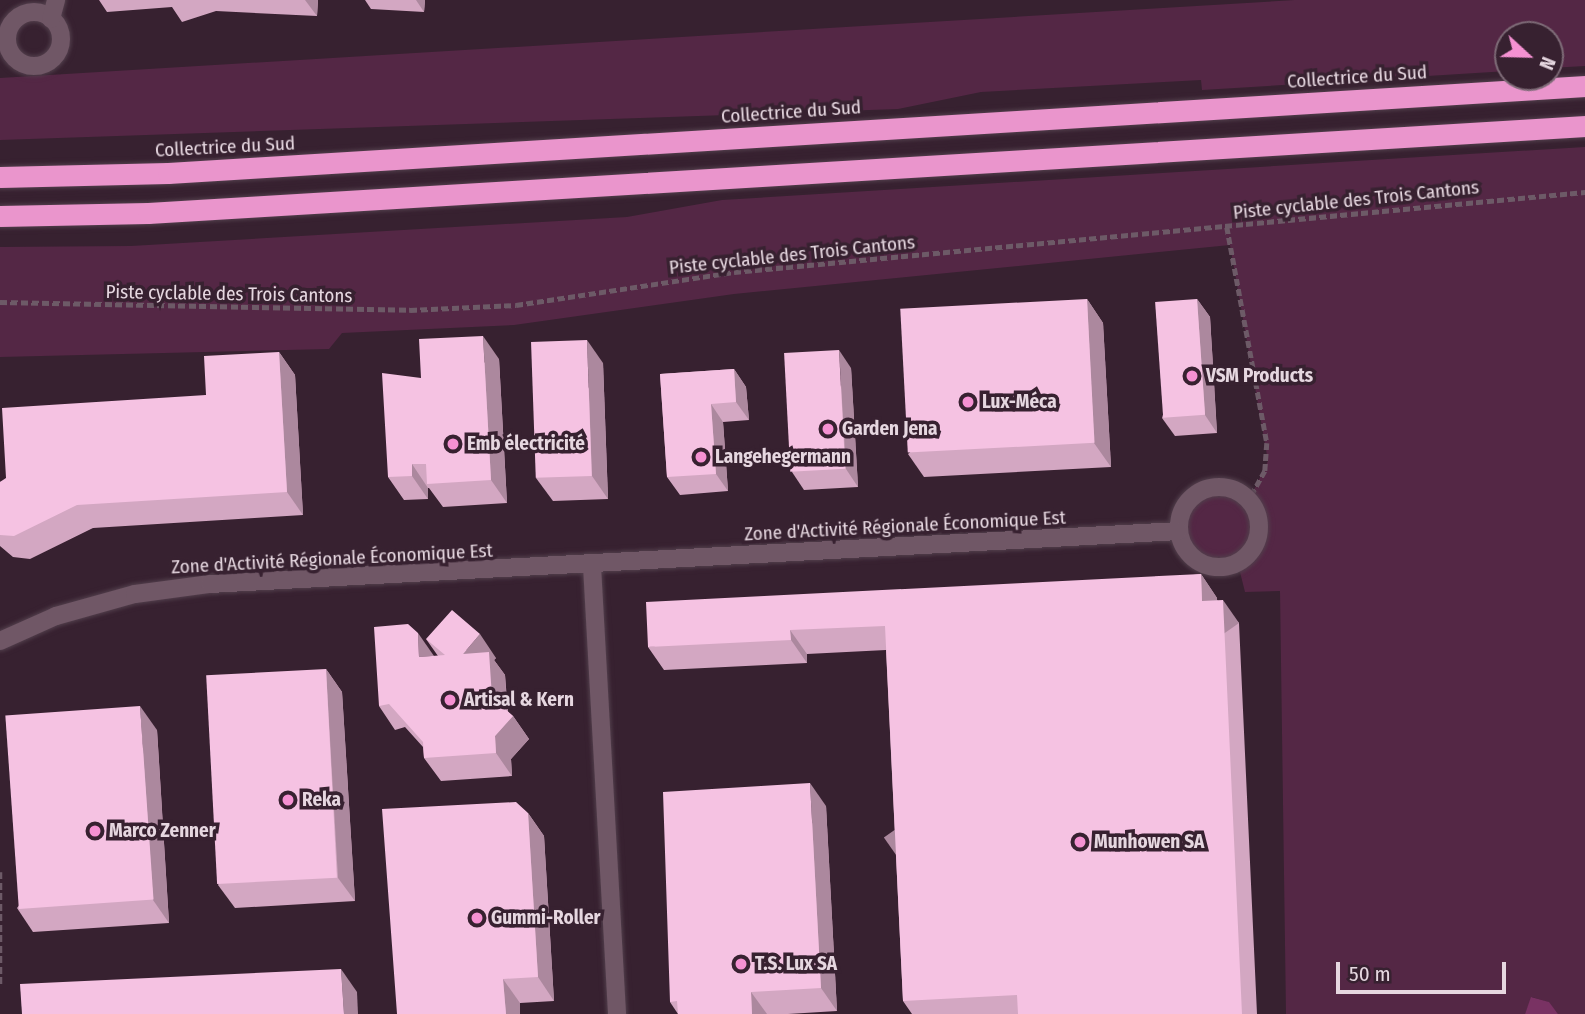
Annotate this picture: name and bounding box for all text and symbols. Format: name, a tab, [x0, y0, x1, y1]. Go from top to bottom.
north arrow	[1494, 21, 1564, 91]
text: N	[1534, 54, 1560, 73]
street label: Collectrice du Sud	[1286, 61, 1428, 93]
street label: Collectrice du Sud	[720, 96, 862, 128]
street label: Collectrice du Sud	[154, 132, 296, 162]
street label: Piste cyclable des Trois Cantons	[1232, 176, 1480, 224]
street label: Piste cyclable des Trois Cantons	[668, 231, 916, 279]
street label: Piste cyclable des Trois Cantons	[105, 280, 353, 308]
place label: VSM Products	[1206, 365, 1313, 387]
marker: VSM Products	[1184, 368, 1200, 384]
place label: Lux-Méca	[982, 391, 1057, 413]
marker: Lux-Méca	[960, 394, 976, 410]
place label: Garden Jena	[842, 418, 938, 440]
marker: Garden Jena	[820, 421, 836, 437]
place label: Emb électricité	[467, 433, 585, 455]
marker: Emb électricité	[445, 436, 461, 452]
place label: Langehegermann	[715, 446, 851, 468]
marker: Langehegermann	[693, 449, 709, 465]
street label: Zone d'Activité Régionale Économique Est	[744, 506, 1066, 546]
street label: Zone d'Activité Régionale Économique Est	[171, 539, 493, 579]
place label: Artisal & Kern	[464, 689, 574, 711]
marker: Artisal & Kern	[442, 692, 458, 708]
place label: Reka	[302, 789, 341, 811]
marker: Reka	[280, 792, 296, 808]
place label: Marco Zenner	[109, 820, 216, 842]
marker: Marco Zenner	[87, 823, 103, 839]
place label: Munhowen SA	[1094, 831, 1204, 853]
marker: Munhowen SA	[1072, 834, 1088, 850]
place label: Gummi-Roller	[491, 907, 601, 929]
marker: Gummi-Roller	[469, 910, 485, 926]
scale bar	[1340, 948, 1510, 992]
place label: T.S. Lux SA	[755, 953, 837, 975]
marker: T.S. Lux SA	[733, 956, 749, 972]
text: 50 m	[1349, 961, 1391, 987]

